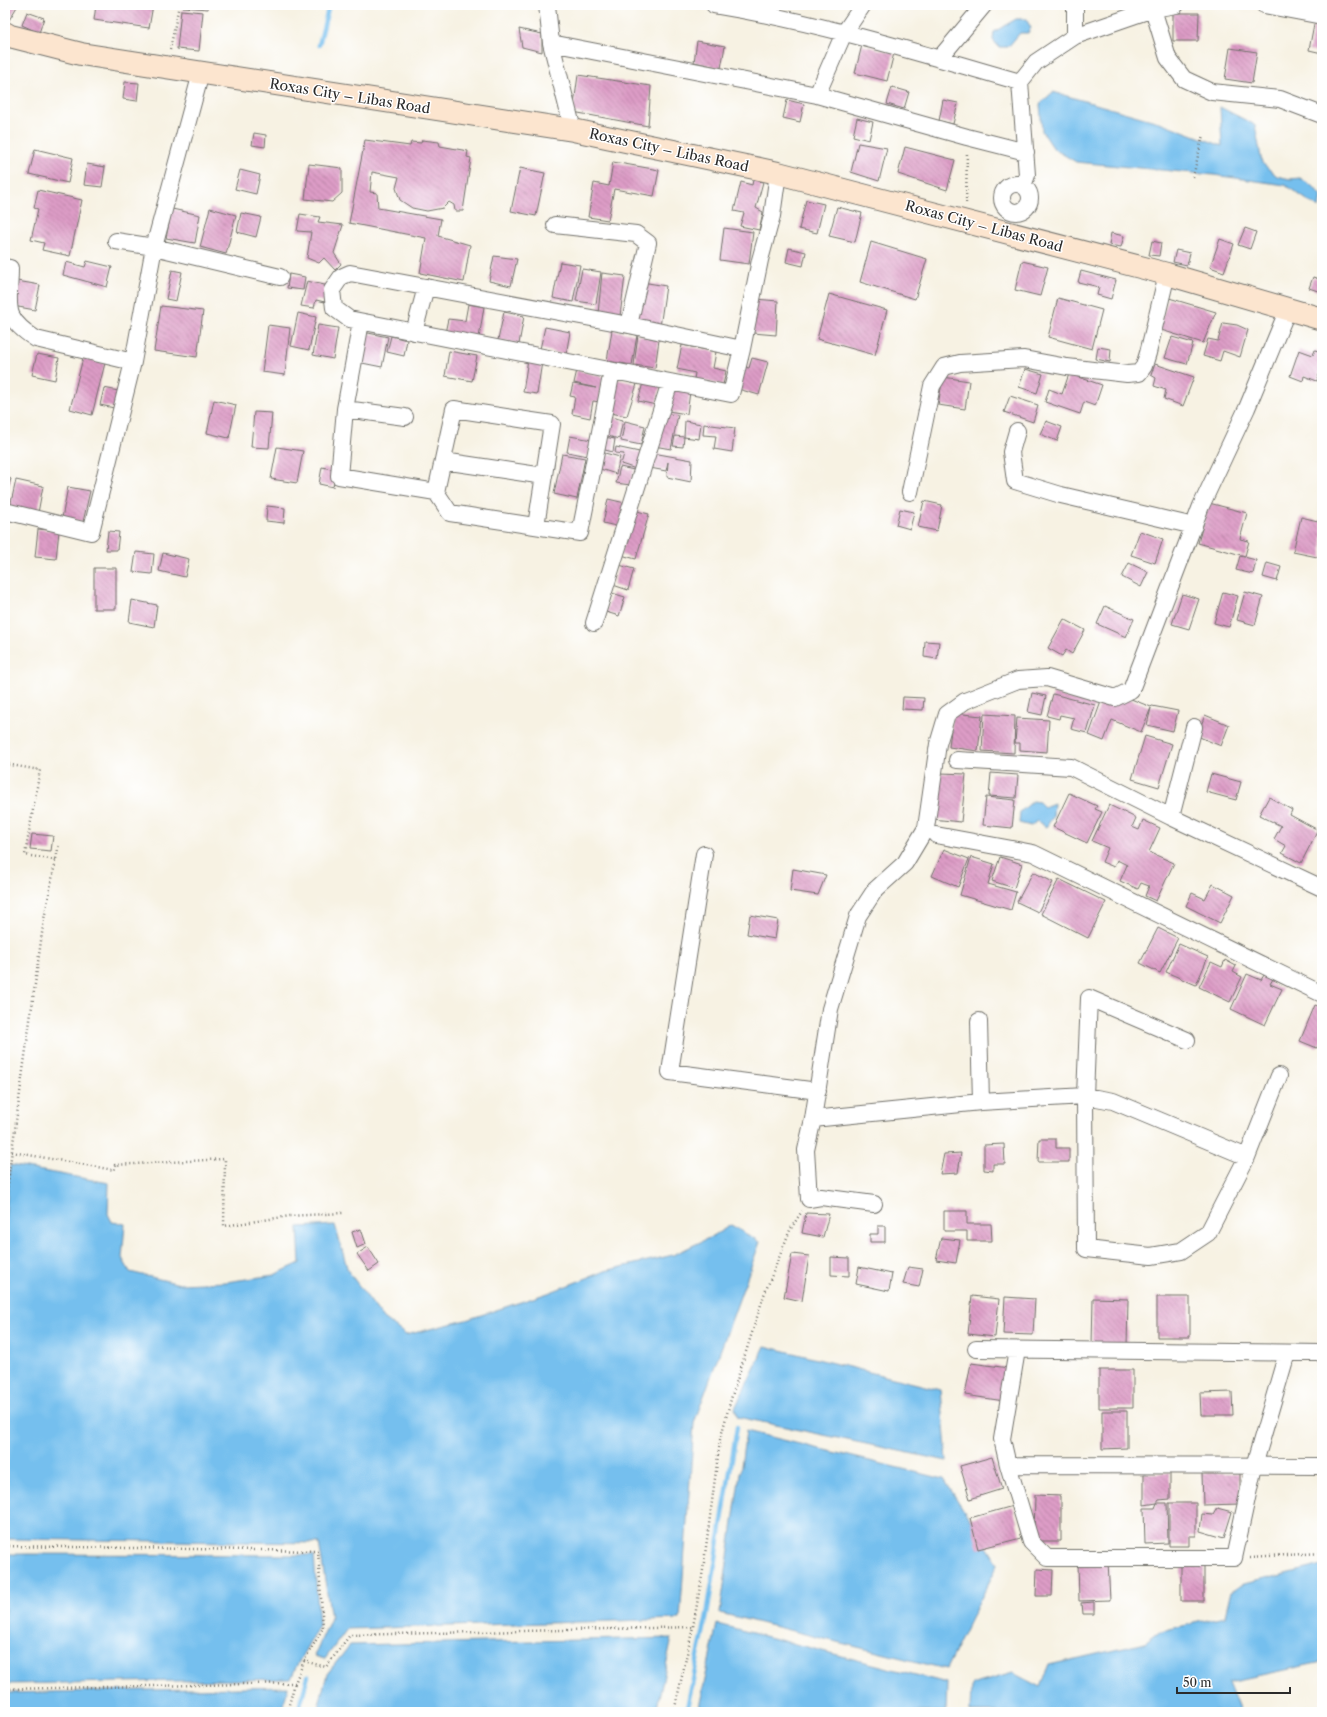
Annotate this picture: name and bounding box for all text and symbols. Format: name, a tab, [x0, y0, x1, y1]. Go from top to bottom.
street label: Roxas City – Libas Road	[268, 74, 432, 118]
street label: Roxas City – Libas Road	[588, 124, 751, 176]
street label: Roxas City – Libas Road	[903, 196, 1065, 256]
scale bar	[1177, 1669, 1290, 1695]
text: 50 m	[1183, 1675, 1212, 1690]

